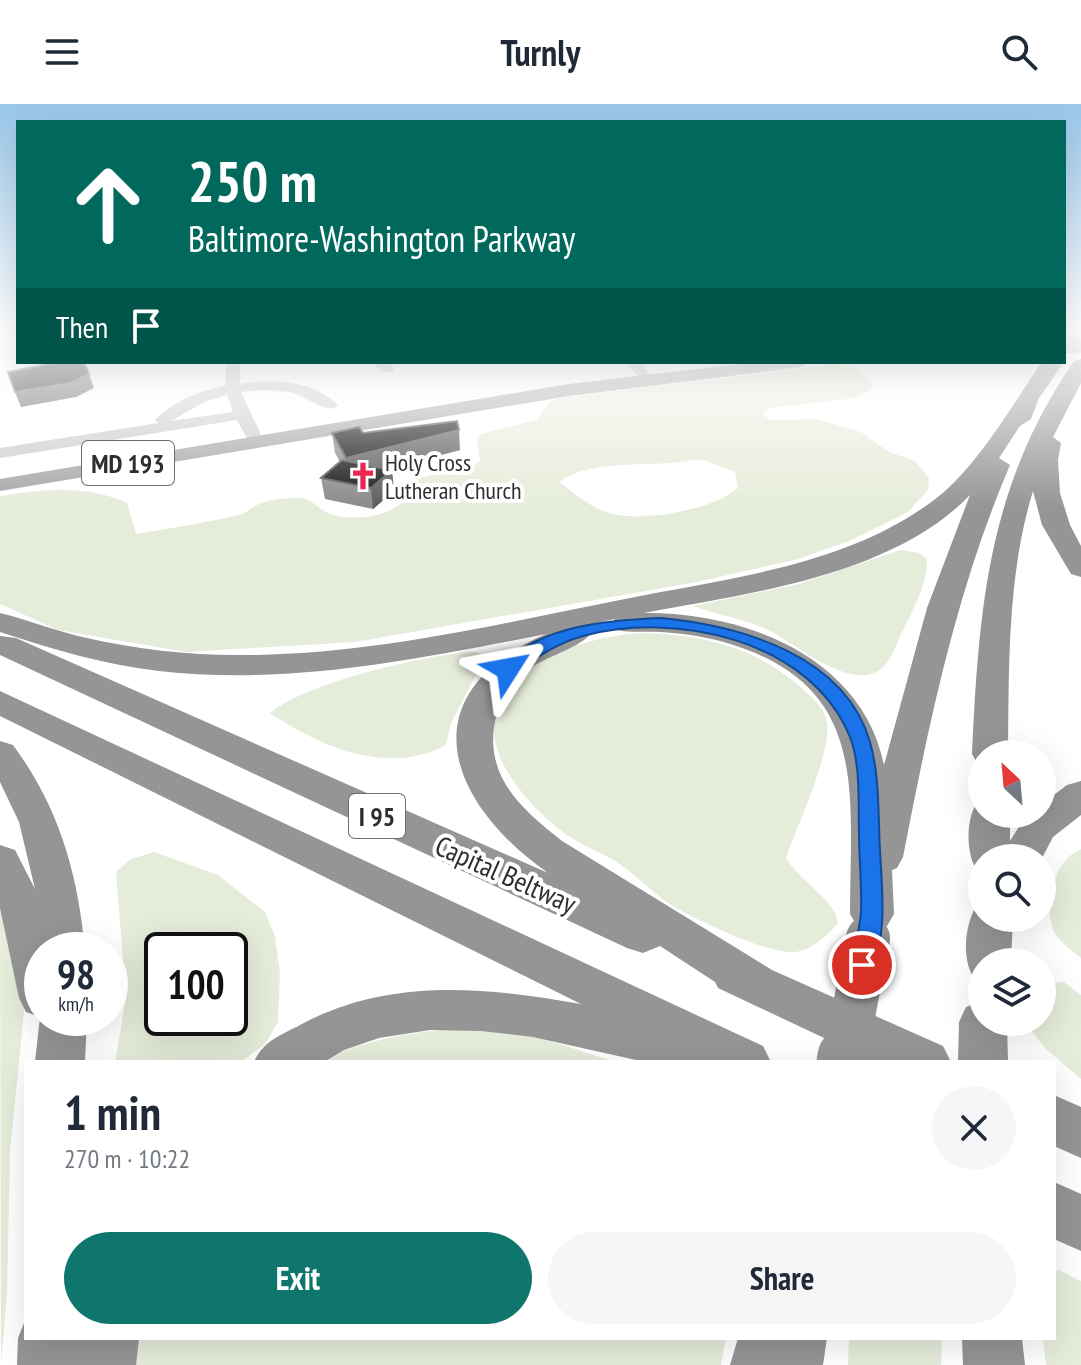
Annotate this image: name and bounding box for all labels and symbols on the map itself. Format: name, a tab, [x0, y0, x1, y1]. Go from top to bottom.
road number: MD 193	[82, 441, 174, 485]
place label: Holy Cross Lutheran Church	[385, 447, 522, 506]
church icon: Holy Cross Lutheran Church	[348, 461, 378, 491]
position arrow	[466, 627, 550, 711]
north arrow	[968, 740, 1056, 828]
road number: I 95	[349, 794, 405, 838]
street label: Capital Beltway	[430, 826, 583, 922]
pin	[828, 931, 896, 999]
speed limit sign: 100	[144, 932, 248, 1036]

